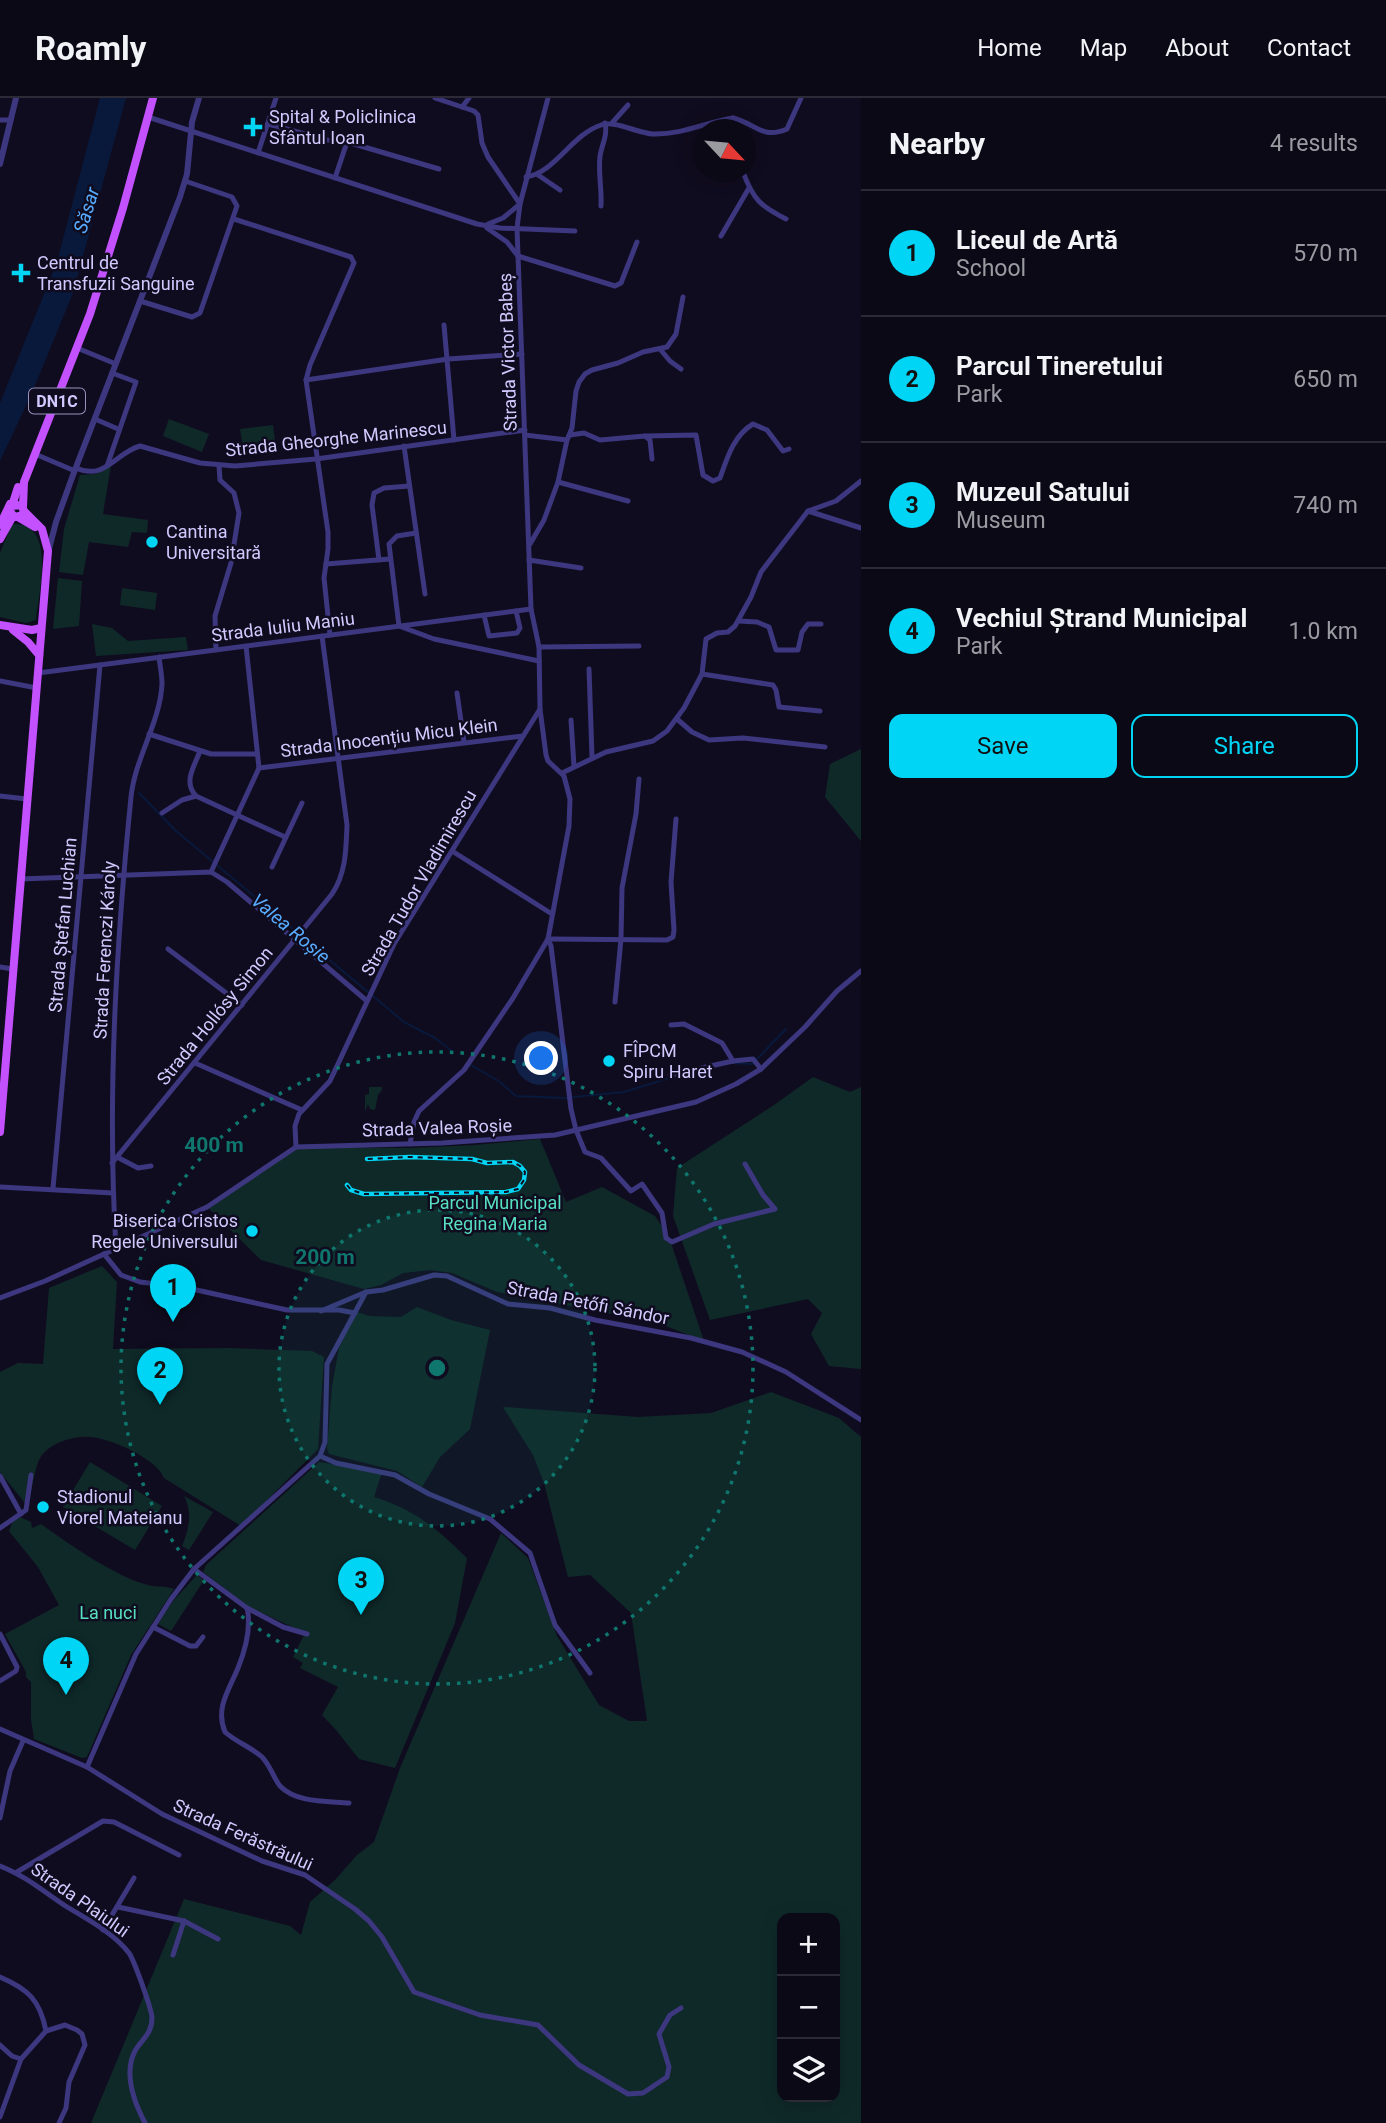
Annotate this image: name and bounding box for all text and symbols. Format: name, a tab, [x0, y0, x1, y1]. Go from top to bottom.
text: Roamly	[35, 29, 146, 68]
text: Home	[977, 34, 1042, 62]
text: Map	[1080, 34, 1127, 62]
text: About	[1165, 34, 1229, 62]
text: Contact	[1267, 34, 1351, 62]
place label: Spital & Policlinica Sfântul Ioan	[269, 106, 416, 148]
marker: Spital & Policlinica Sfântul Ioan	[243, 117, 263, 137]
north arrow	[693, 119, 756, 182]
text: Nearby	[889, 126, 985, 161]
text: 4 results	[1270, 130, 1358, 157]
water label: Săsar	[69, 184, 105, 236]
text: Liceul de Artă	[956, 225, 1118, 255]
text: 1	[905, 240, 919, 267]
text: 570 m	[1293, 240, 1358, 267]
place label: Centrul de Transfuzii Sanguine	[37, 252, 195, 294]
text: School	[956, 255, 1026, 282]
marker: Centrul de Transfuzii Sanguine	[11, 263, 31, 283]
street label: Strada Victor Babeș	[494, 273, 522, 431]
text: Parcul Tineretului	[956, 351, 1163, 381]
text: 2	[905, 366, 919, 393]
text: 650 m	[1293, 366, 1358, 393]
text: Park	[956, 381, 1002, 408]
road number: DN1C	[29, 388, 85, 414]
street label: Strada Gheorghe Marinescu	[224, 416, 448, 461]
text: Muzeul Satului	[956, 477, 1130, 507]
text: 3	[905, 492, 919, 519]
text: 740 m	[1293, 492, 1358, 519]
text: Museum	[956, 507, 1046, 534]
place label: Cantina Universitară	[166, 521, 261, 563]
marker: Cantina Universitară	[144, 534, 160, 550]
text: Vechiul Ștrand Municipal	[956, 603, 1247, 633]
street label: Strada Iuliu Maniu	[210, 607, 356, 646]
text: 4	[905, 618, 919, 645]
text: 1.0 km	[1289, 618, 1358, 645]
text: Park	[956, 633, 1002, 660]
street label: Strada Inocențiu Micu Klein	[279, 714, 499, 762]
button: Save	[889, 714, 1117, 778]
button: Share	[1131, 714, 1358, 778]
street label: Strada Tudor Vladimirescu	[357, 786, 481, 980]
street label: Strada Ștefan Luchian	[44, 836, 82, 1014]
street label: Strada Ferenczi Károly	[89, 860, 120, 1040]
water label: Valea Roșie	[247, 889, 335, 968]
street label: Strada Hollósy Simon	[152, 942, 277, 1089]
place label: FÎPCM Spiru Haret	[623, 1040, 713, 1082]
your location	[524, 1041, 558, 1075]
marker: FÎPCM Spiru Haret	[601, 1053, 617, 1069]
street label: Strada Valea Roșie	[362, 1114, 512, 1142]
text: 400 m	[184, 1133, 244, 1157]
park label: Parcul Municipal Regina Maria	[428, 1192, 562, 1234]
place label: Biserica Cristos Regele Universului	[91, 1210, 238, 1252]
marker: Biserica Cristos Regele Universului	[244, 1223, 260, 1239]
text: 200 m	[295, 1245, 355, 1269]
pin: 1	[150, 1264, 196, 1322]
street label: Strada Petőfi Sándor	[505, 1276, 671, 1329]
pin: 2	[137, 1347, 183, 1405]
centre of rings	[425, 1356, 449, 1380]
place label: Stadionul Viorel Mateianu	[57, 1486, 182, 1528]
marker: Stadionul Viorel Mateianu	[35, 1499, 51, 1515]
pin: 3	[338, 1557, 384, 1615]
park label: La nuci	[79, 1602, 137, 1623]
pin: 4	[43, 1637, 89, 1695]
street label: Strada Ferăstrăului	[170, 1794, 316, 1875]
street label: Strada Plaiului	[27, 1858, 133, 1941]
map controls	[777, 1913, 840, 2102]
button: +	[777, 1913, 840, 1976]
button: −	[777, 1976, 840, 2039]
button: layers	[777, 2039, 840, 2102]

